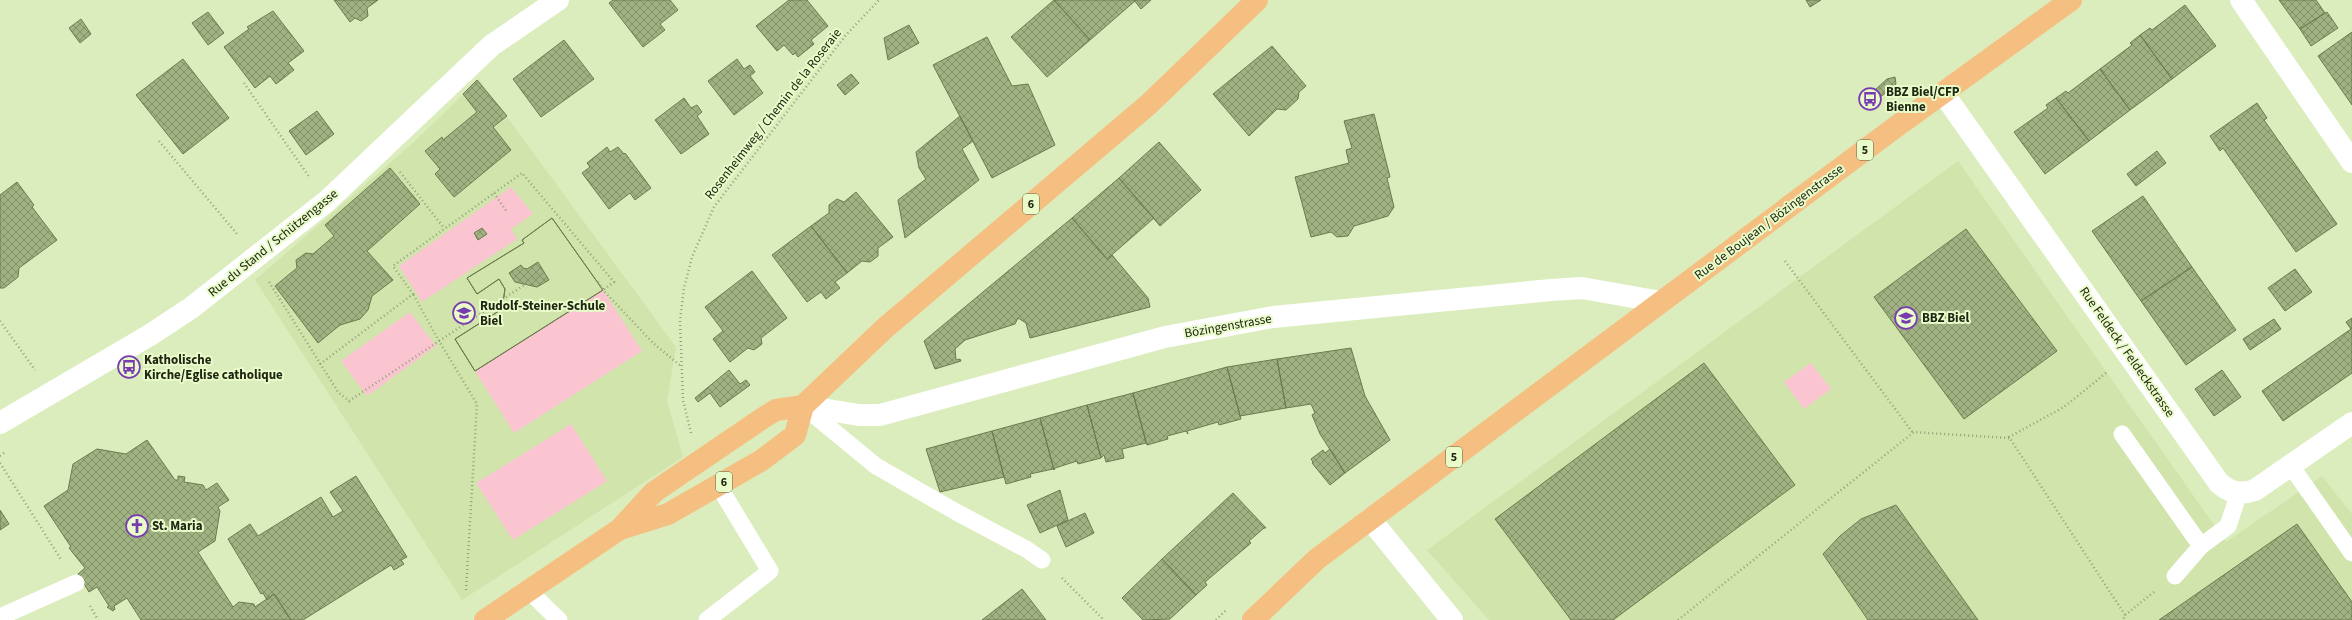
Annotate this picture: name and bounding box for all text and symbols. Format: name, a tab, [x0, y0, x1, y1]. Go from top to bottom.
street label: Rosenheimweg / Chemin de la Roseraie	[700, 25, 846, 203]
place label: BBZ Biel/CFP Bienne	[1886, 83, 1960, 116]
bus stop icon: BBZ Biel/CFP Bienne	[1857, 86, 1883, 112]
road number: 5	[1857, 140, 1873, 160]
street label: Rue de Boujean / Bözingenstrasse	[1691, 160, 1847, 284]
street label: Rue du Stand / Schützengasse	[204, 185, 342, 301]
road number: 6	[1023, 194, 1039, 214]
street label: Rue Feldeck / Feldeckstrasse	[2075, 283, 2179, 421]
place label: Rudolf-Steiner-Schule Biel	[480, 297, 606, 330]
school or university icon: Rudolf-Steiner-Schule Biel	[451, 300, 477, 326]
school or university icon: BBZ Biel	[1893, 305, 1919, 331]
street label: Bözingenstrasse	[1183, 309, 1273, 343]
place label: BBZ Biel	[1922, 309, 1969, 327]
place label: Katholische Kirche/Eglise catholique	[144, 351, 283, 384]
bus stop icon: Katholische Kirche/Eglise catholique	[116, 354, 142, 380]
road number: 5	[1446, 447, 1462, 467]
road number: 6	[716, 472, 732, 492]
church icon: St. Maria	[124, 513, 150, 539]
place label: St. Maria	[152, 517, 203, 535]

